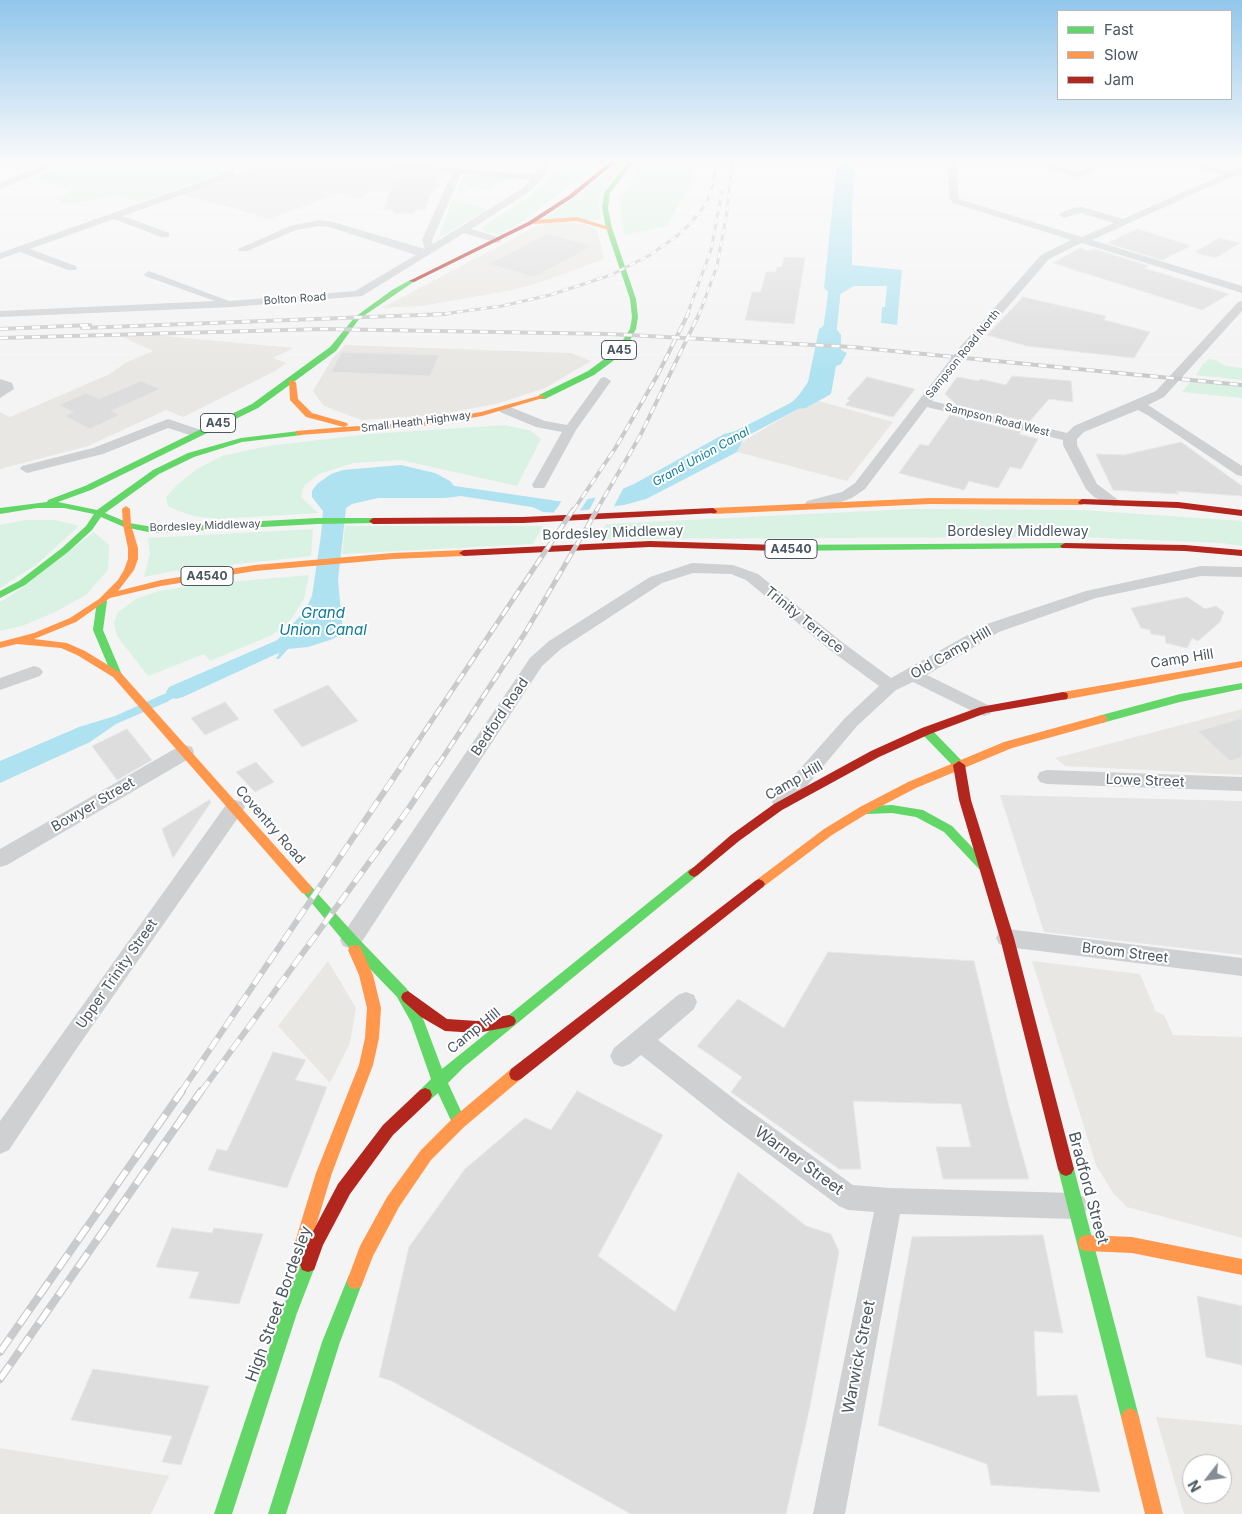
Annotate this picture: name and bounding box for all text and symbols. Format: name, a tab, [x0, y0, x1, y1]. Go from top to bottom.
legend	[1057, 10, 1232, 100]
text: Fast	[1104, 20, 1134, 39]
text: Slow	[1104, 45, 1138, 64]
text: Jam	[1104, 70, 1134, 89]
street label: Bolton Road	[263, 290, 327, 308]
street label: Sampson Road North	[923, 307, 1003, 401]
road number: A45	[602, 340, 636, 360]
street label: Sampson Road West	[943, 401, 1051, 439]
street label: Small Heath Highway	[360, 409, 472, 435]
road number: A45	[200, 413, 236, 432]
water label: Grand Union Canal	[650, 424, 752, 490]
street label: Bordesley Middleway	[149, 517, 261, 535]
street label: Bordesley Middleway	[542, 522, 684, 544]
street label: Bordesley Middleway	[947, 524, 1089, 540]
road number: A4540	[765, 540, 817, 558]
road number: A4540	[181, 566, 233, 586]
street label: Trinity Terrace	[761, 583, 847, 657]
water label: Grand Union Canal	[279, 604, 367, 639]
street label: Old Camp Hill	[908, 623, 994, 683]
street label: Camp Hill	[1149, 646, 1215, 672]
street label: Bedford Road	[468, 675, 532, 759]
street label: Camp Hill	[762, 758, 826, 804]
street label: Lowe Street	[1105, 771, 1185, 791]
street label: Bowyer Street	[48, 774, 138, 836]
street label: Coventry Road	[232, 783, 308, 867]
street label: Upper Trinity Street	[73, 916, 161, 1032]
street label: Broom Street	[1081, 939, 1169, 967]
street label: Camp Hill	[444, 1005, 504, 1057]
street label: Warner Street	[751, 1122, 847, 1200]
street label: Bradford Street	[1064, 1130, 1112, 1246]
street label: High Street Bordesley	[242, 1223, 316, 1385]
street label: Warwick Street	[839, 1299, 879, 1415]
north arrow	[1182, 1454, 1232, 1504]
text: N	[1184, 1477, 1204, 1495]

